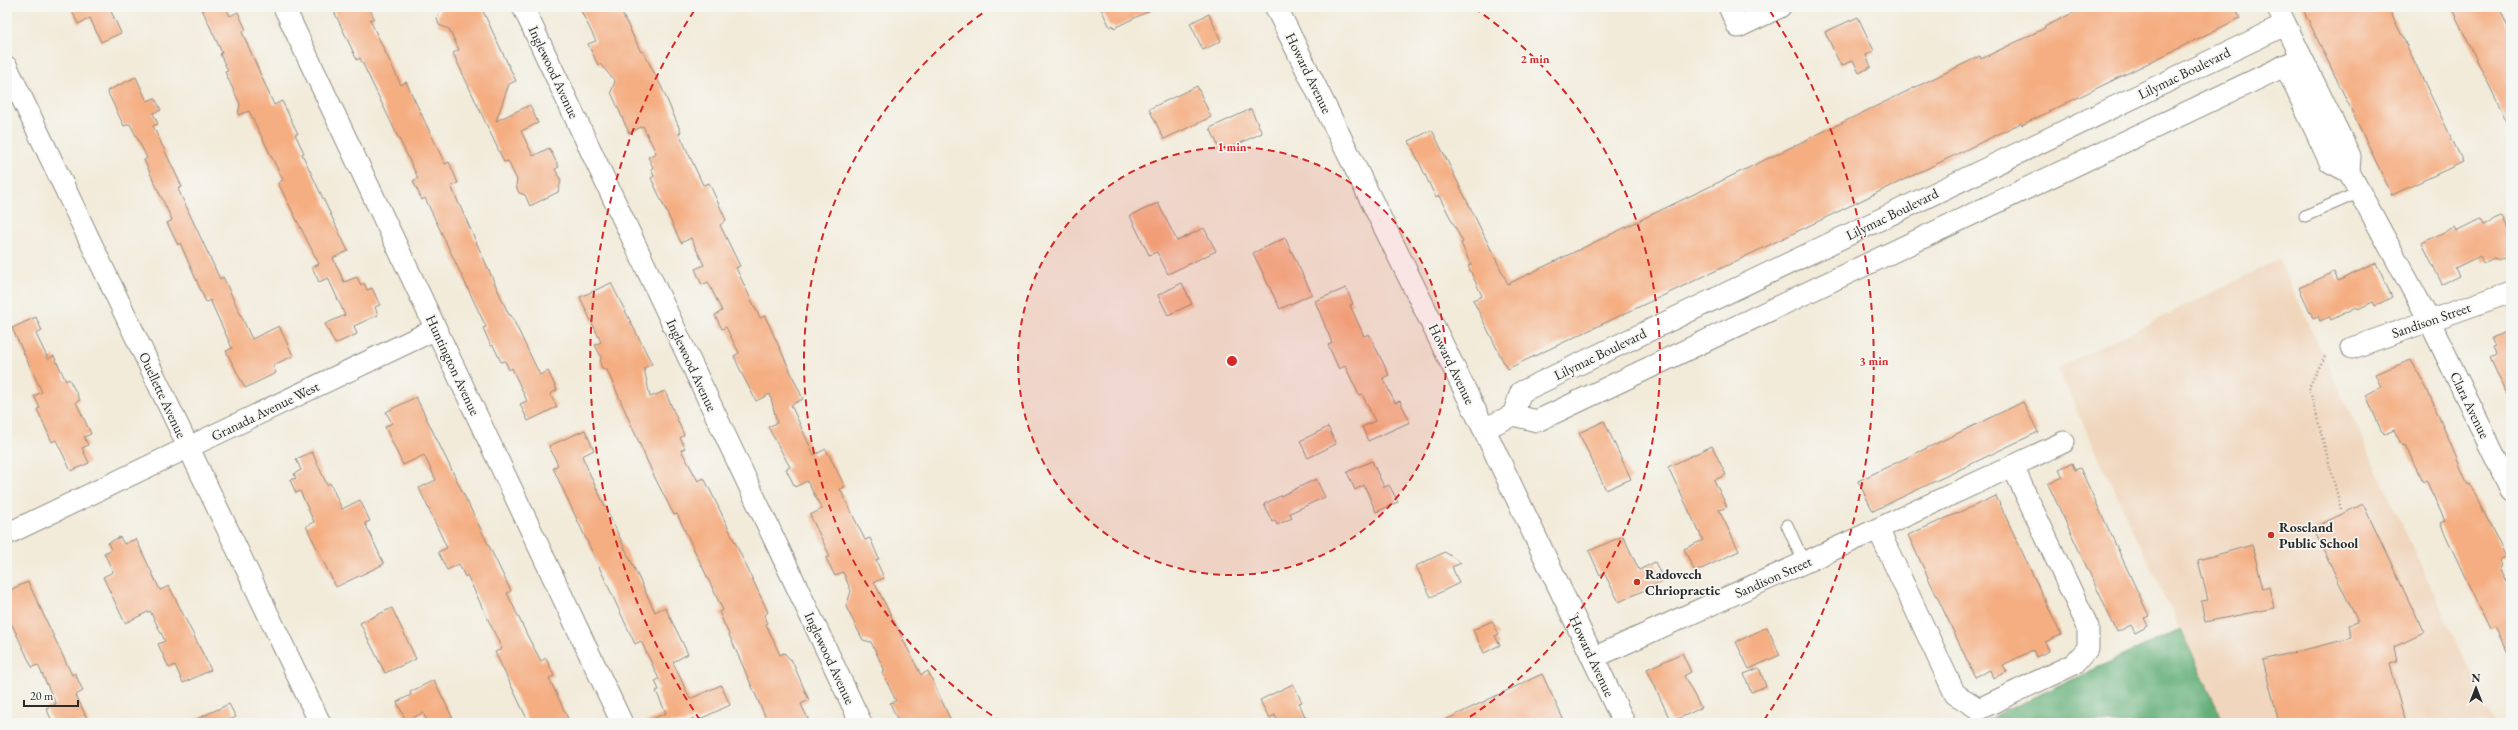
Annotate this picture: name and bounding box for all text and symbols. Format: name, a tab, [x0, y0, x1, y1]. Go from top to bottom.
street label: Inglewood Avenue	[525, 23, 584, 122]
street label: Howard Avenue	[1282, 30, 1337, 117]
street label: Lilymac Boulevard	[2135, 42, 2234, 103]
text: 2 min	[1520, 51, 1550, 67]
text: 1 min	[1217, 139, 1247, 155]
street label: Lilymac Boulevard	[1843, 183, 1942, 244]
street label: Sandison Street	[2389, 298, 2473, 342]
street label: Huntington Avenue	[422, 312, 484, 419]
street label: Inglewood Avenue	[663, 316, 722, 415]
street label: Howard Avenue	[1425, 321, 1480, 408]
street label: Lilymac Boulevard	[1551, 323, 1650, 384]
street label: Ouellette Avenue	[135, 349, 191, 441]
text: 3 min	[1859, 353, 1889, 369]
centre of rings	[1225, 354, 1239, 368]
street label: Clara Avenue	[2446, 369, 2494, 442]
street label: Granada Avenue West	[208, 377, 322, 445]
place label: Roseland Public School	[2279, 518, 2358, 552]
marker: Roseland Public School	[2266, 530, 2276, 540]
street label: Sandison Street	[1732, 552, 1815, 602]
place label: Radovech Chriopractic	[1645, 565, 1720, 599]
marker: Radovech Chriopractic	[1632, 577, 1642, 587]
street label: Inglewood Avenue	[801, 609, 860, 708]
street label: Howard Avenue	[1565, 612, 1619, 700]
north arrow	[2456, 668, 2496, 708]
text: N	[2472, 671, 2481, 685]
scale bar	[24, 682, 78, 708]
text: 20 m	[30, 688, 54, 704]

